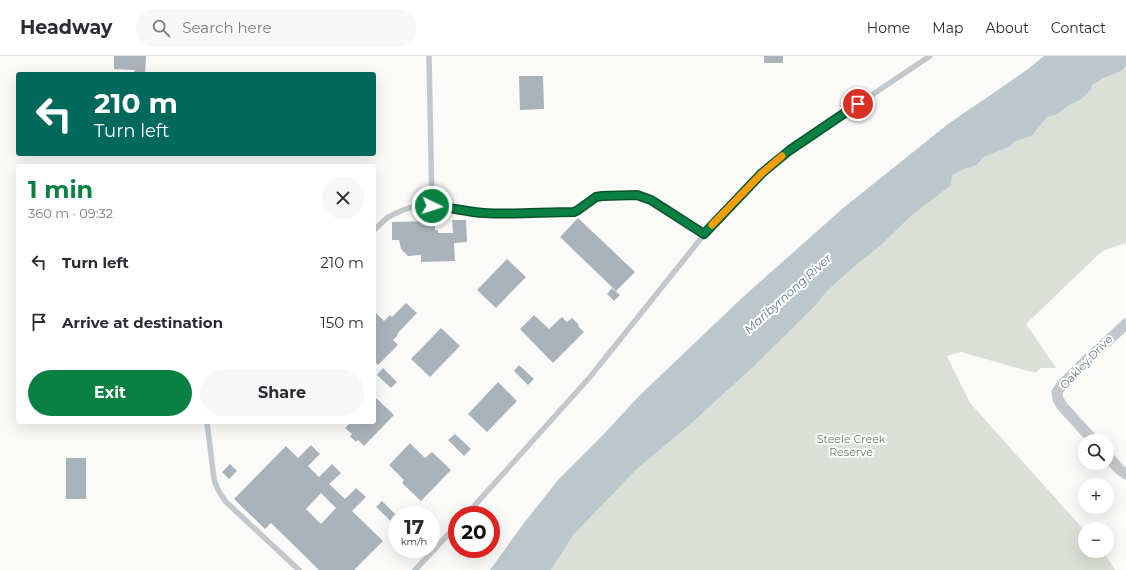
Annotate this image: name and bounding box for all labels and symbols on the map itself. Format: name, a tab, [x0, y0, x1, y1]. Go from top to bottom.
pin	[841, 87, 875, 121]
position arrow	[411, 185, 453, 227]
water label: Maribyrnong River	[741, 250, 834, 337]
street label: Oakley Drive	[1057, 332, 1115, 392]
park label: Steele Creek Reserve	[817, 432, 886, 459]
speed limit sign: 20	[448, 506, 500, 558]

